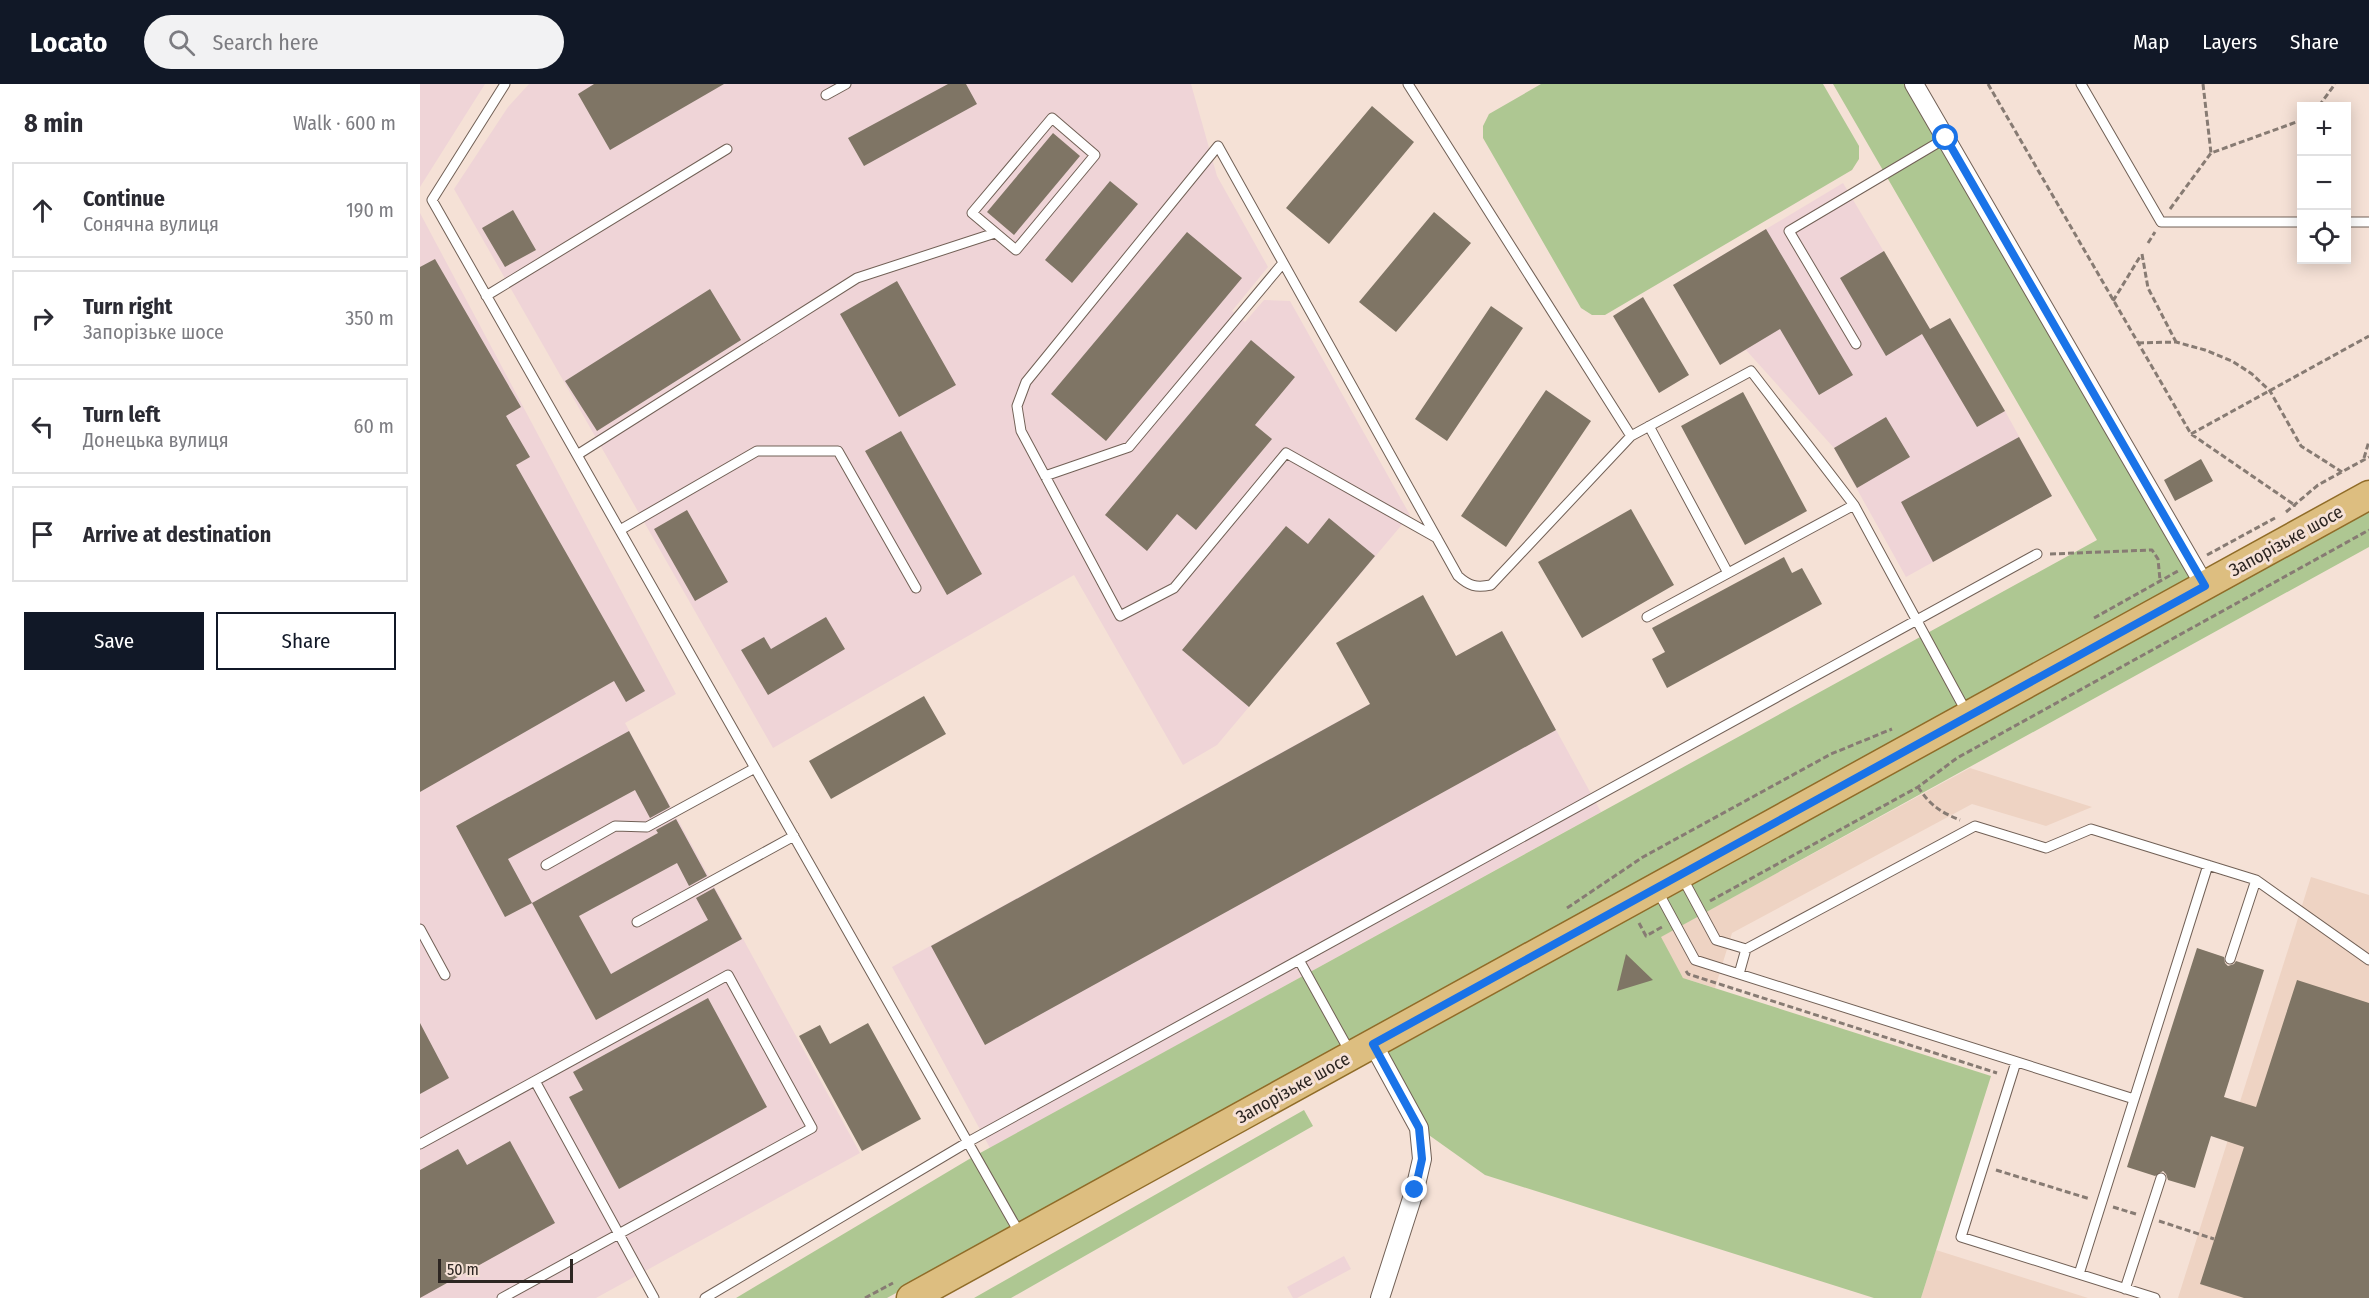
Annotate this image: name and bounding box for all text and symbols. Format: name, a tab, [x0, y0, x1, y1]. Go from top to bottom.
search box	[144, 15, 564, 69]
text: Locato	[30, 26, 108, 59]
icon: search	[165, 26, 198, 59]
text: Search here	[213, 29, 319, 56]
text: Map	[2133, 29, 2169, 55]
text: Layers	[2202, 29, 2257, 55]
text: Share	[2290, 29, 2339, 55]
map controls	[2297, 102, 2351, 264]
button: +	[2297, 102, 2351, 156]
text: 8 min	[24, 108, 83, 139]
text: Walk · 600 m	[293, 111, 396, 135]
route start	[1932, 124, 1958, 150]
button: −	[2297, 156, 2351, 210]
text: Continue	[83, 185, 165, 212]
icon: ahead	[26, 194, 59, 227]
text: 190 m	[346, 198, 394, 222]
button: locate	[2297, 210, 2351, 264]
text: Сонячна вулиця	[83, 212, 219, 236]
text: Turn right	[83, 293, 172, 320]
icon: right	[26, 302, 59, 335]
text: 350 m	[345, 306, 394, 330]
text: Запорізьке шосе	[83, 320, 224, 344]
text: Turn left	[83, 401, 161, 428]
icon: left	[26, 410, 59, 443]
text: 60 m	[354, 414, 394, 438]
text: Донецька вулиця	[83, 428, 229, 452]
street label: Запорізьке шосе	[2225, 501, 2347, 581]
icon: arrive	[26, 518, 59, 551]
text: Arrive at destination	[83, 521, 271, 548]
button: Save	[24, 612, 204, 670]
button: Share	[216, 612, 396, 670]
street label: Запорізьке шосе	[1232, 1048, 1354, 1128]
route end	[1401, 1176, 1427, 1202]
scale bar	[438, 1256, 573, 1284]
text: 50 m	[447, 1260, 479, 1279]

